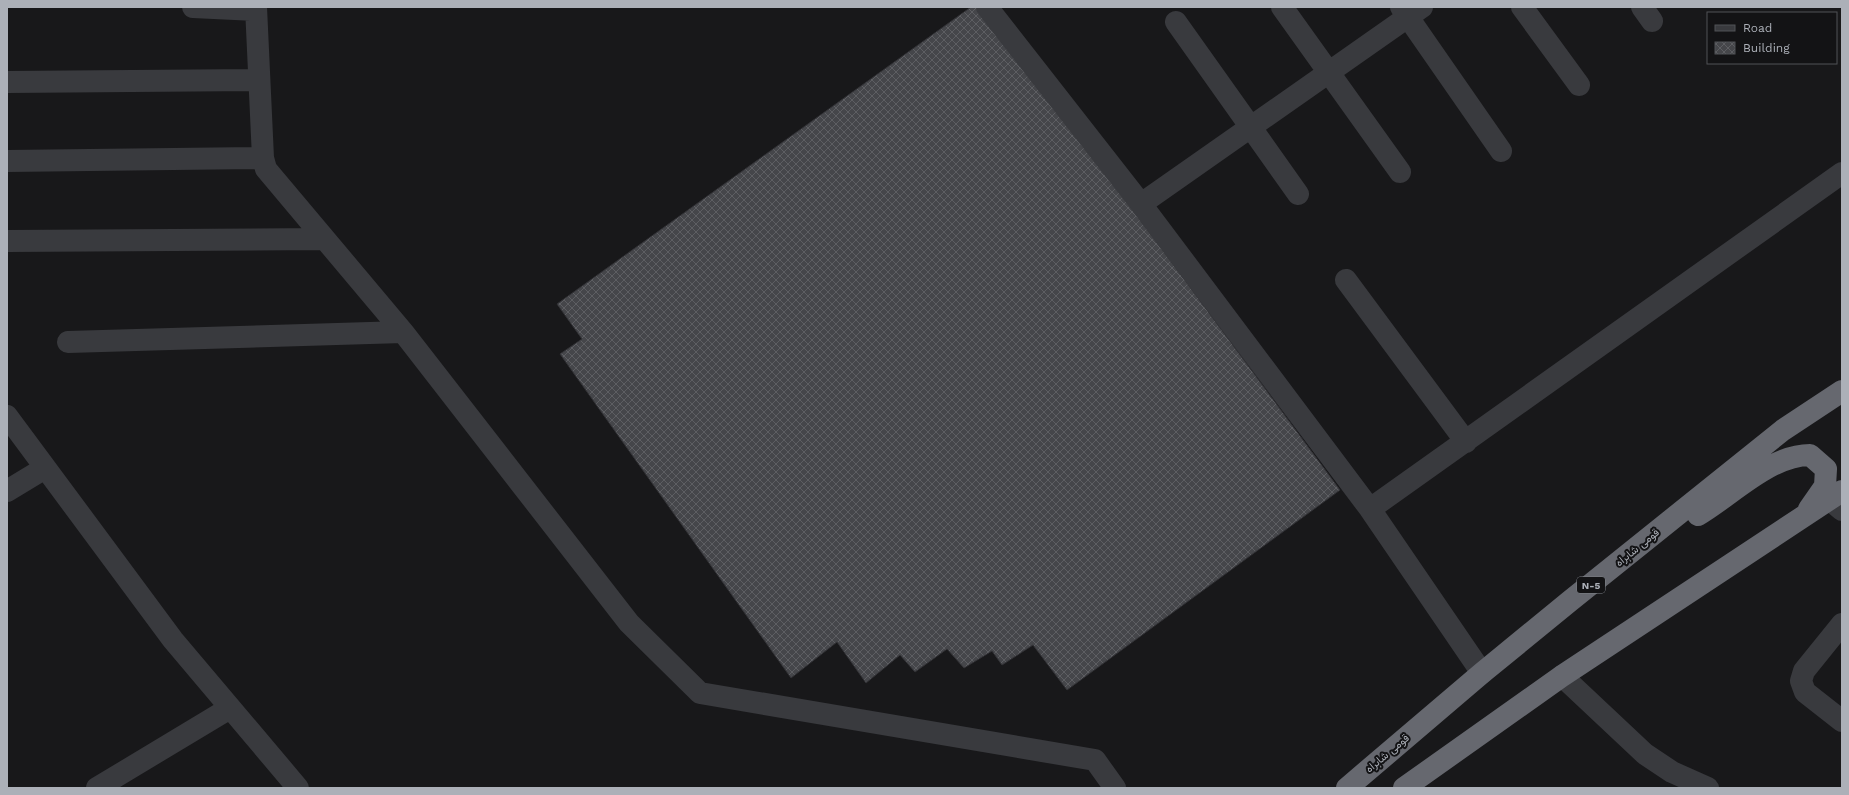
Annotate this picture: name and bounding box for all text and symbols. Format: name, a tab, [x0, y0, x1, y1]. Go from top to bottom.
legend	[1707, 12, 1837, 64]
text: Road	[1743, 21, 1772, 35]
text: Building	[1743, 41, 1790, 55]
street label: قومی شاہراہ	[1613, 526, 1663, 570]
road number: N-5	[1577, 577, 1605, 593]
street label: قومی شاہراہ	[1363, 731, 1412, 776]

